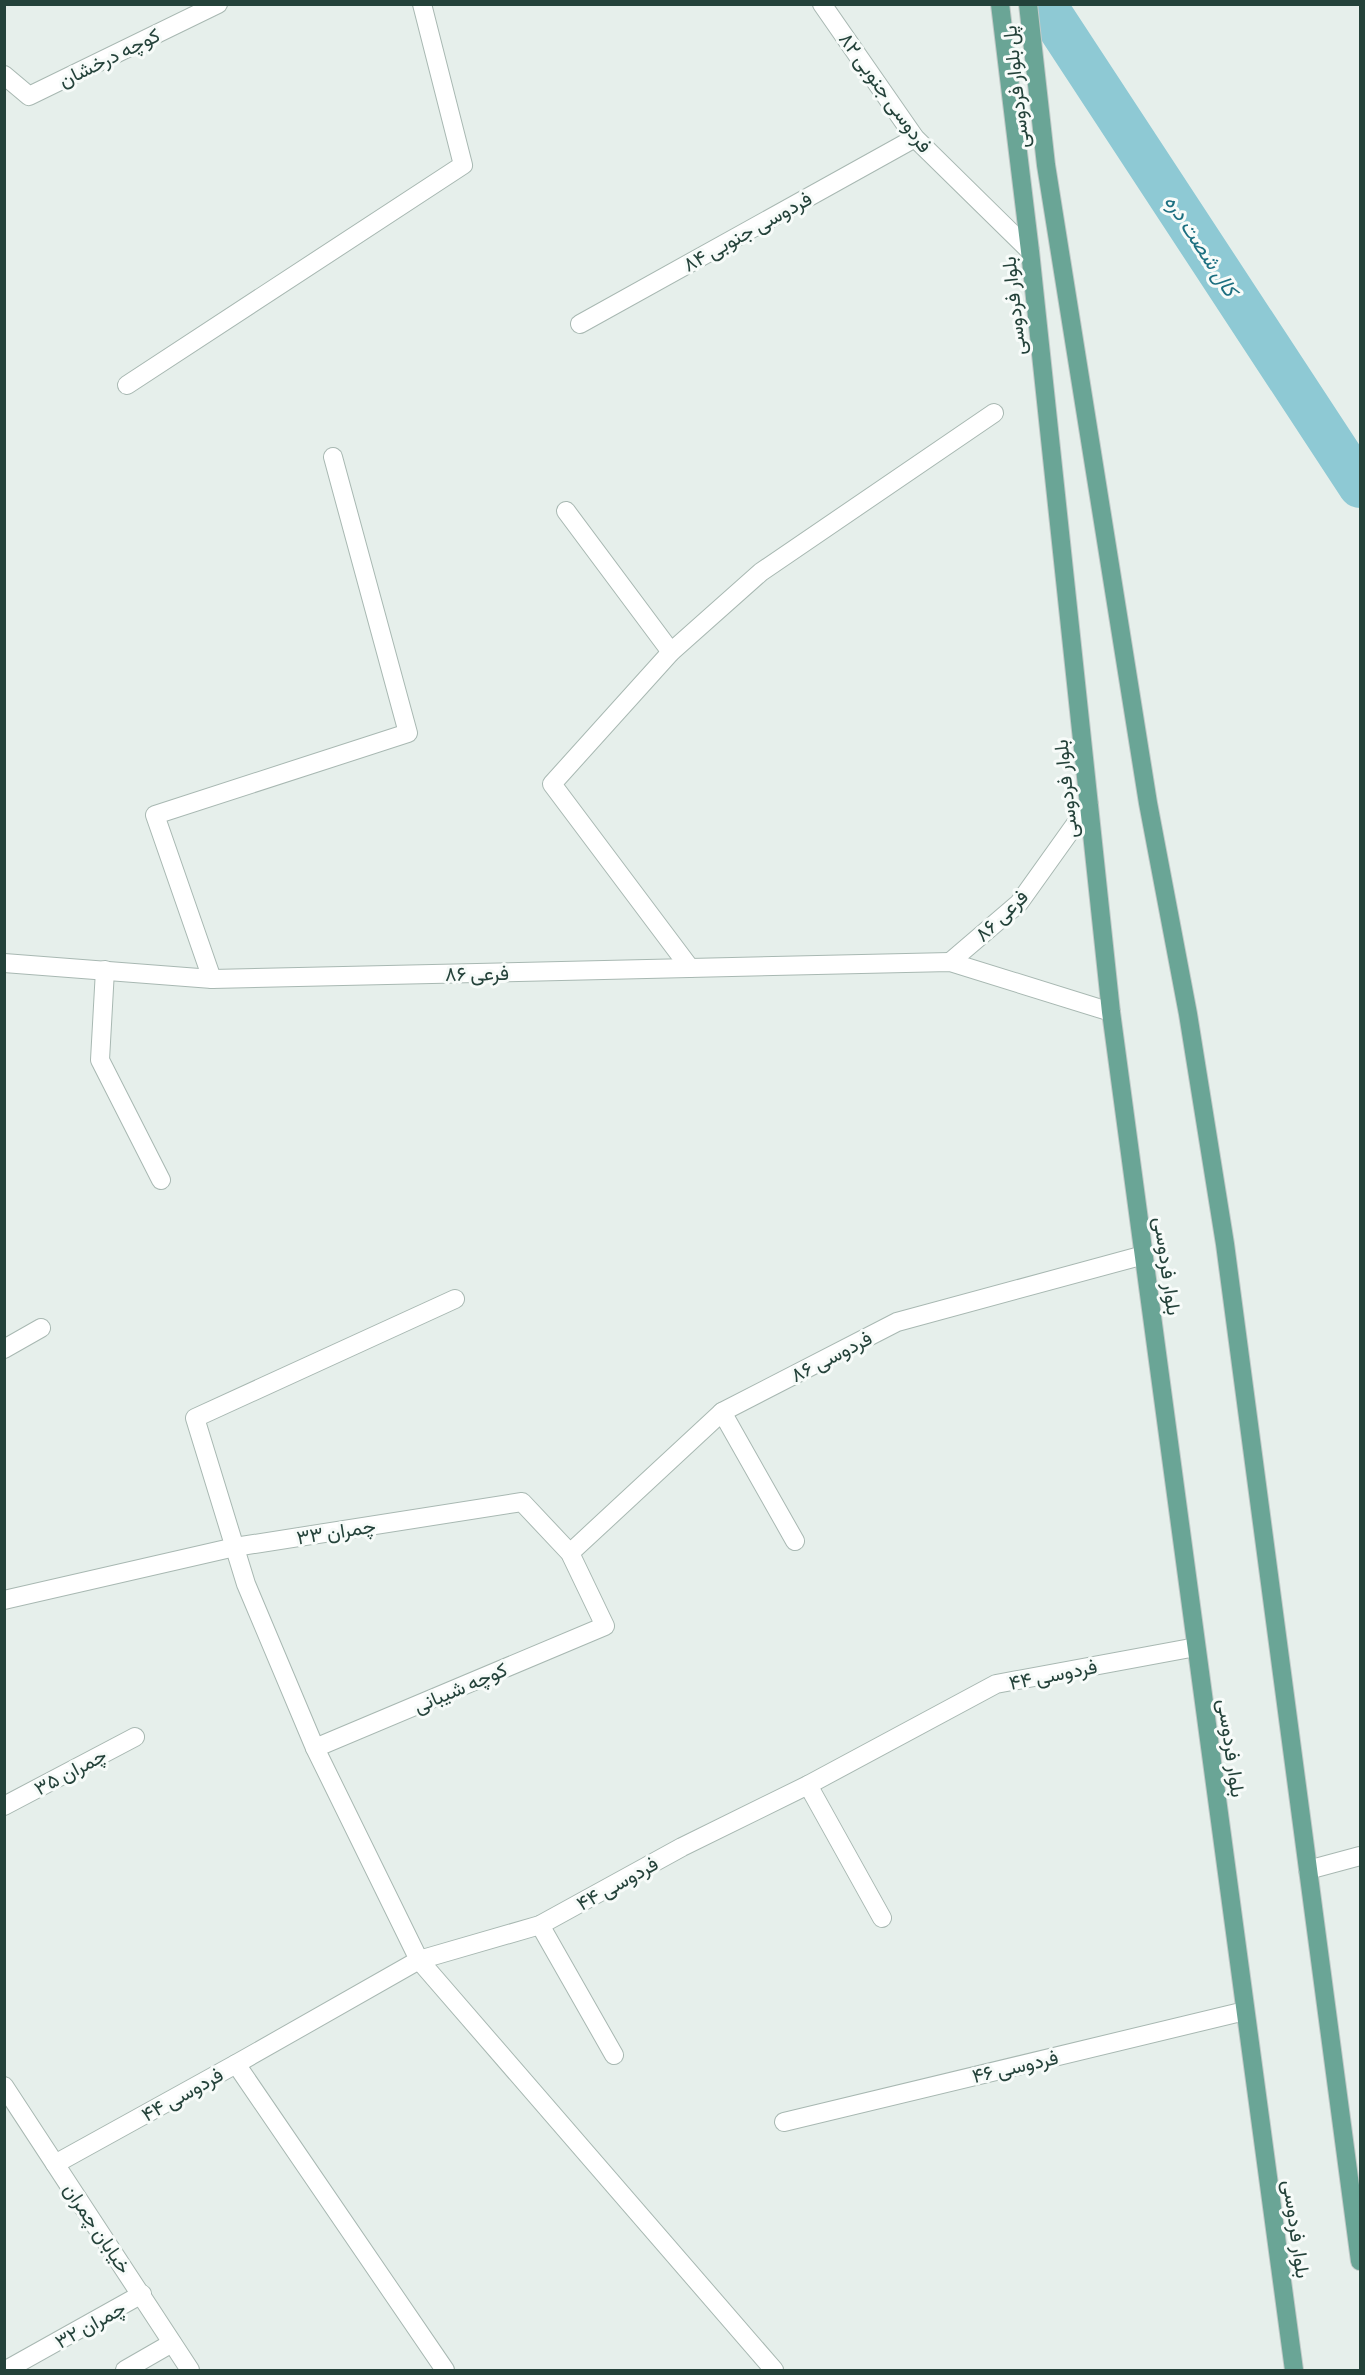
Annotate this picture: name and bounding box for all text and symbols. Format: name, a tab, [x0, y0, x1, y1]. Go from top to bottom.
street label: کوچه درخشان	[54, 21, 165, 94]
street label: پل بلوار فردوسی	[995, 24, 1036, 150]
street label: فردوسی جنوبی ۸۲	[833, 26, 939, 158]
street label: فردوسی جنوبی ۸۴	[678, 184, 816, 278]
water label: کال شصت دره	[1159, 189, 1247, 304]
street label: بلوار فردوسی	[994, 255, 1032, 357]
street label: بلوار فردوسی	[1046, 738, 1084, 840]
street label: فرعی ۸۶	[969, 883, 1033, 947]
street label: فرعی ۸۶	[445, 959, 509, 987]
street label: بلوار فردوسی	[1148, 1215, 1188, 1317]
street label: فردوسی ۸۶	[786, 1324, 876, 1388]
street label: چمران ۳۳	[294, 1511, 378, 1552]
street label: فردوسی ۴۴	[1007, 1652, 1099, 1696]
street label: کوچه شیبانی	[409, 1655, 512, 1720]
street label: بلوار فردوسی	[1212, 1697, 1252, 1799]
street label: چمران ۳۵	[29, 1741, 111, 1802]
street label: فردوسی ۴۴	[571, 1850, 663, 1916]
street label: فردوسی ۴۶	[969, 2043, 1061, 2089]
street label: فردوسی ۴۴	[136, 2061, 228, 2127]
street label: خیابان چمران	[57, 2177, 138, 2279]
street label: بلوار فردوسی	[1277, 2178, 1317, 2280]
street label: چمران ۳۲	[50, 2294, 131, 2355]

